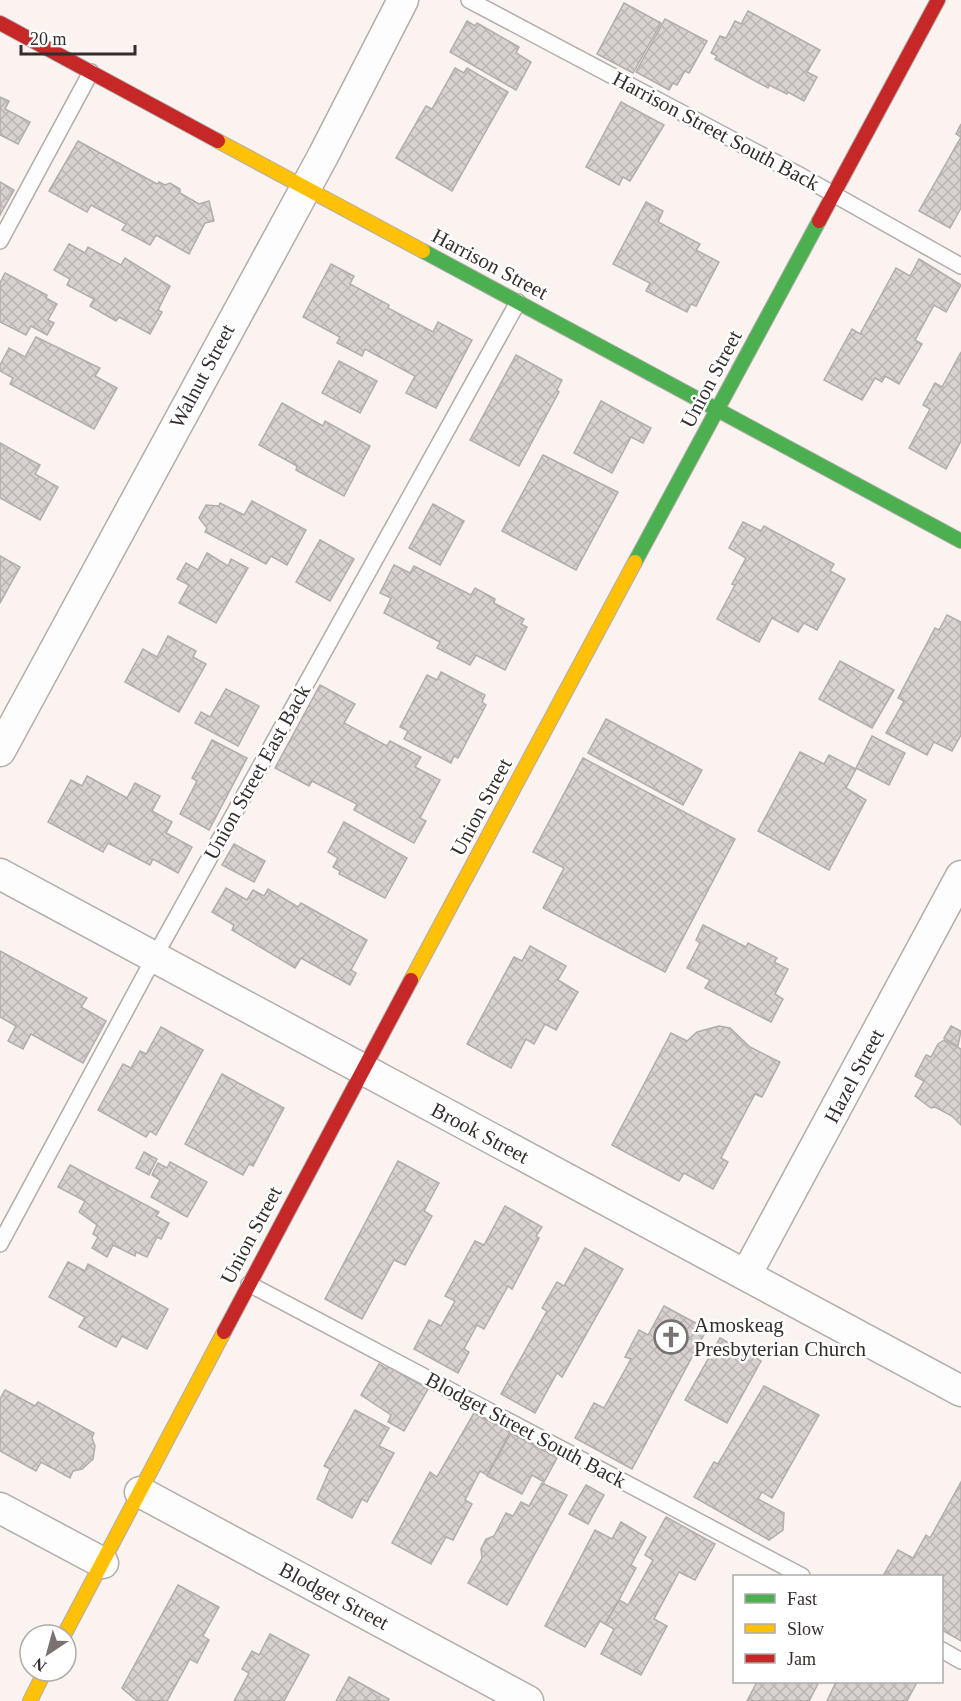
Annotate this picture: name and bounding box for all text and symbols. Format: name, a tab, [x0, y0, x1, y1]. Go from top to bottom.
scale bar	[21, 18, 135, 56]
text: 20 m	[30, 29, 67, 49]
street label: Harrison Street South Back	[609, 66, 824, 196]
street label: Harrison Street	[428, 223, 552, 305]
street label: Walnut Street	[165, 320, 240, 432]
street label: Union Street	[675, 326, 747, 432]
street label: Union Street East Back	[199, 680, 315, 864]
street label: Union Street	[445, 754, 517, 860]
street label: Hazel Street	[819, 1025, 889, 1127]
street label: Brook Street	[427, 1097, 533, 1169]
street label: Union Street	[215, 1182, 287, 1288]
place label: Amoskeag Presbyterian Church	[694, 1313, 867, 1361]
church icon: Amoskeag Presbyterian Church	[653, 1319, 689, 1355]
street label: Blodget Street South Back	[422, 1367, 631, 1493]
street label: Blodget Street	[275, 1557, 393, 1635]
legend	[733, 1575, 943, 1683]
text: Fast	[787, 1589, 817, 1609]
text: Slow	[787, 1619, 824, 1639]
north arrow	[18, 1623, 78, 1683]
text: Jam	[787, 1649, 816, 1669]
text: N	[29, 1654, 49, 1675]

